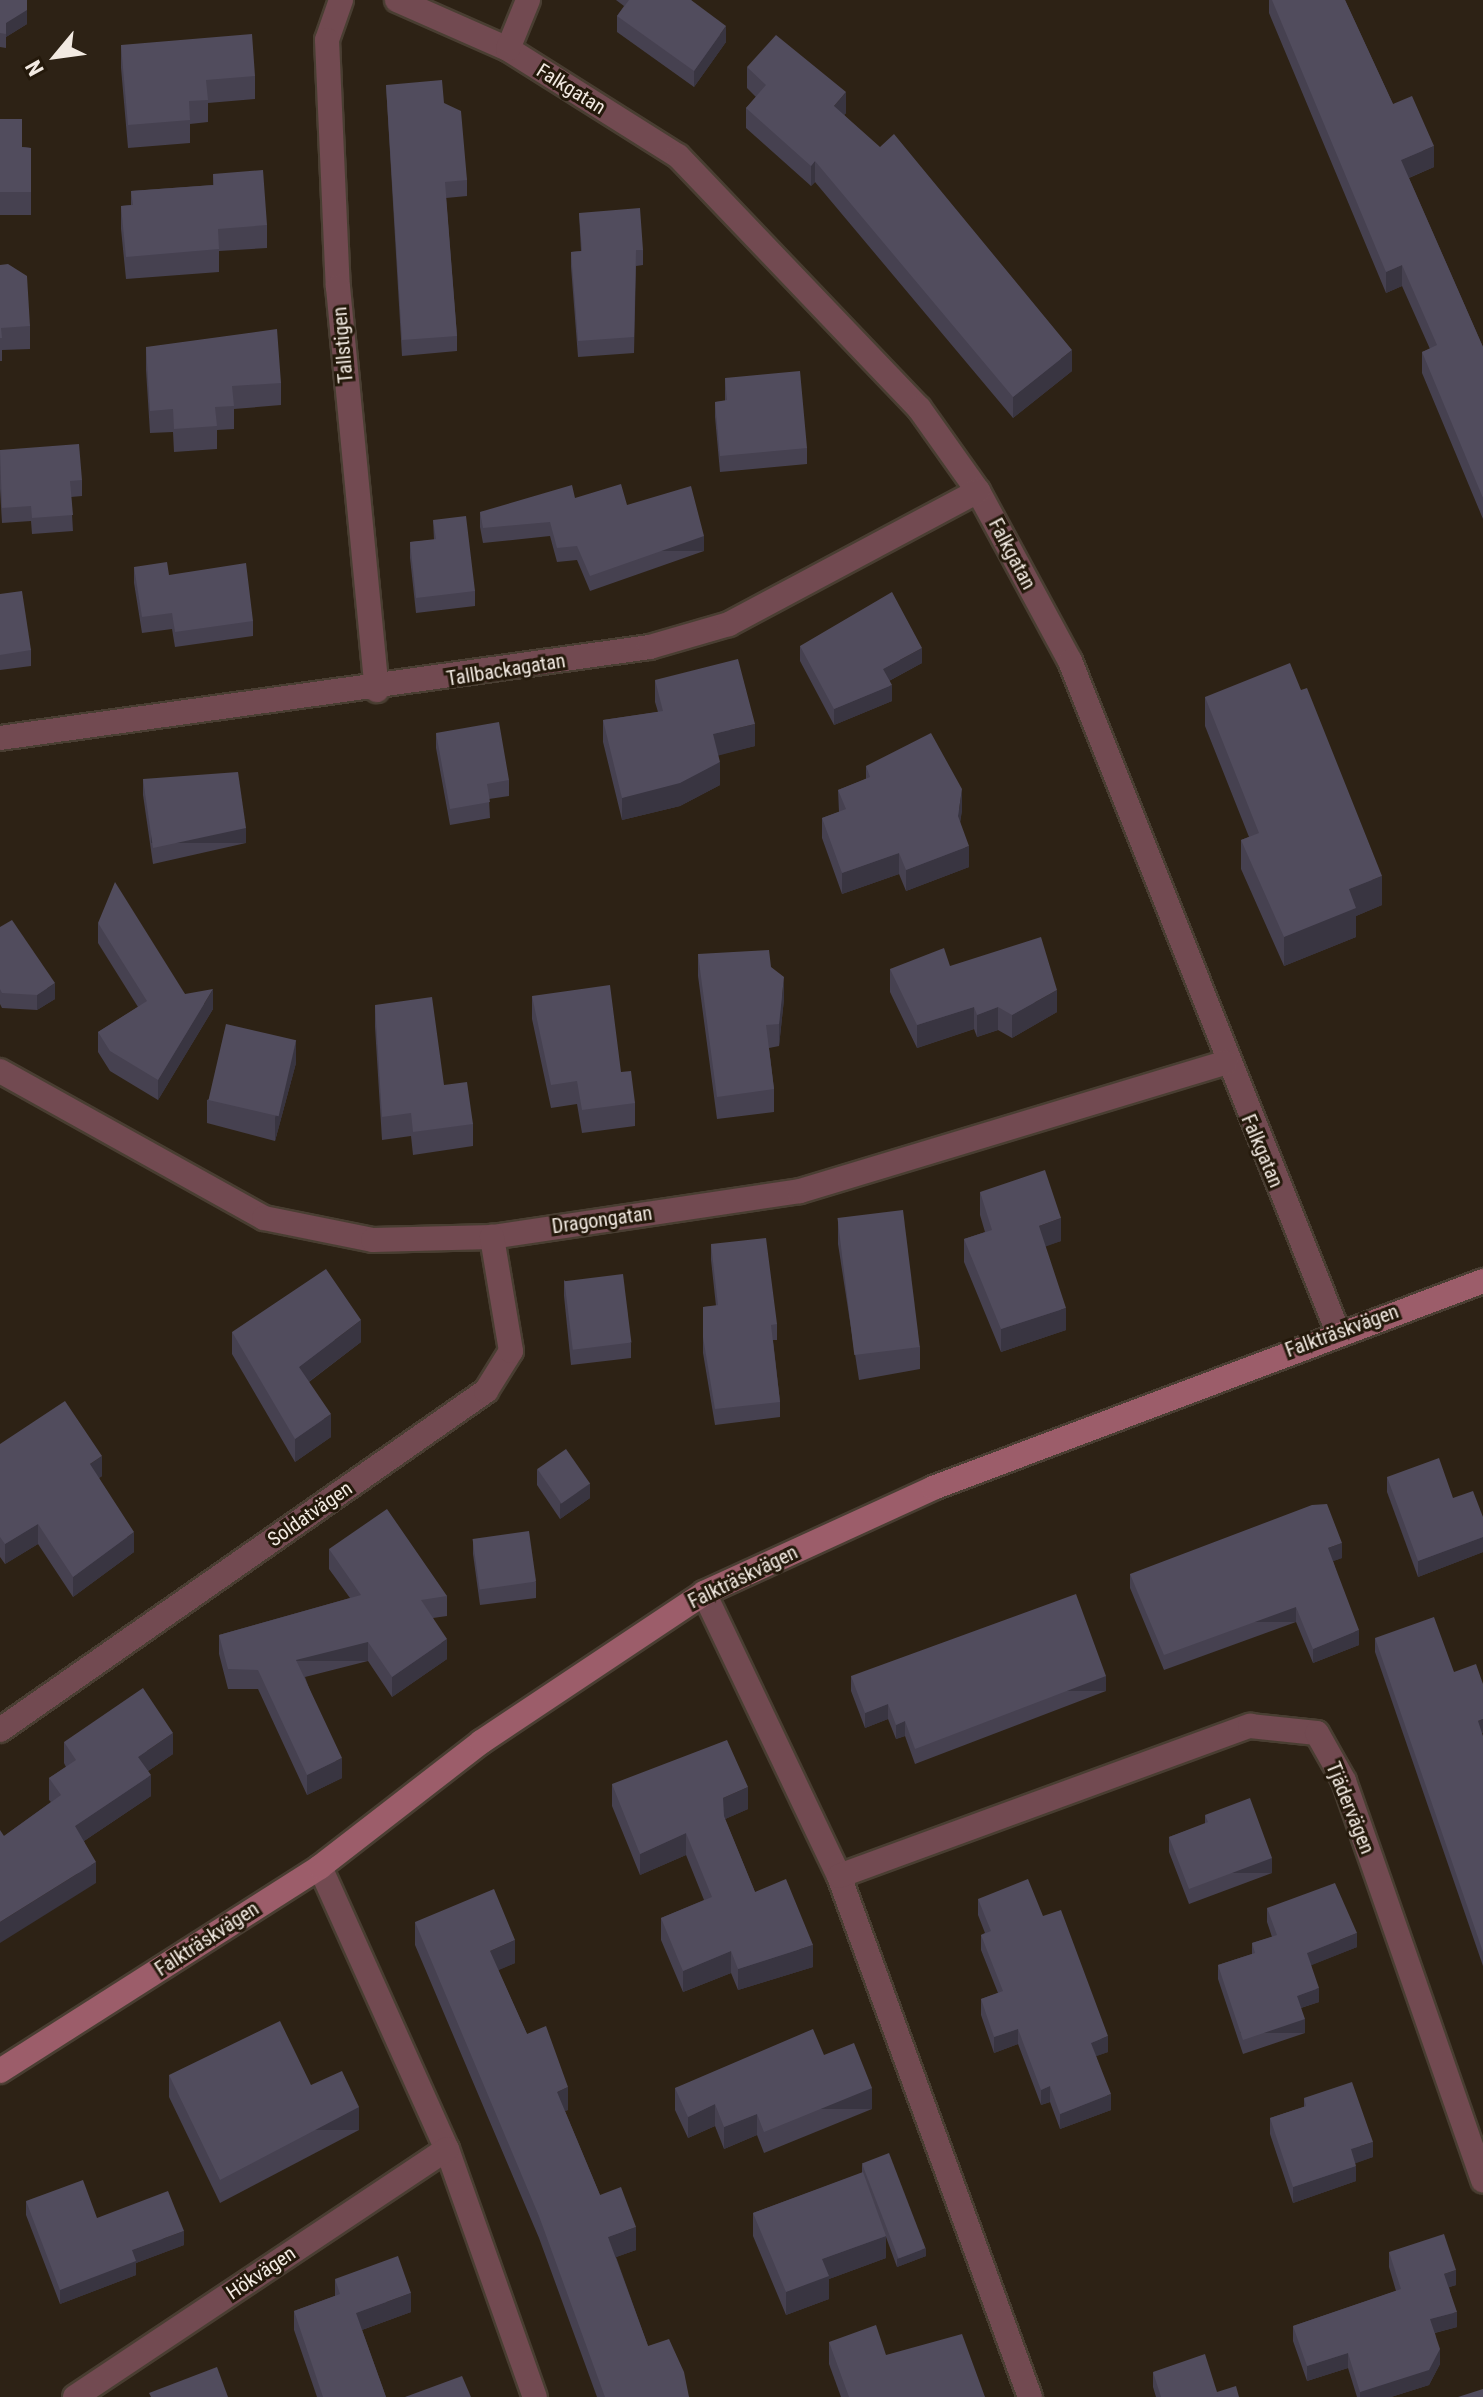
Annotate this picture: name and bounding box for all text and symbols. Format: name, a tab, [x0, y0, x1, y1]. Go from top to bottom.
north arrow	[16, 16, 96, 96]
text: N	[20, 56, 49, 80]
street label: Falkgatan	[532, 58, 610, 120]
street label: Tallstigen	[328, 306, 358, 384]
street label: Falkgatan	[983, 514, 1041, 594]
street label: Tallbackagatan	[445, 649, 567, 691]
street label: Falkgatan	[1236, 1111, 1288, 1191]
street label: Dragongatan	[550, 1201, 654, 1239]
street label: Falkträskvägen	[1282, 1299, 1402, 1363]
street label: Soldatvägen	[263, 1476, 357, 1552]
street label: Falkträskvägen	[684, 1540, 802, 1614]
street label: Tjädervägen	[1321, 1759, 1379, 1857]
street label: Falkträskvägen	[151, 1897, 263, 1981]
street label: Hökvägen	[222, 2241, 300, 2305]

